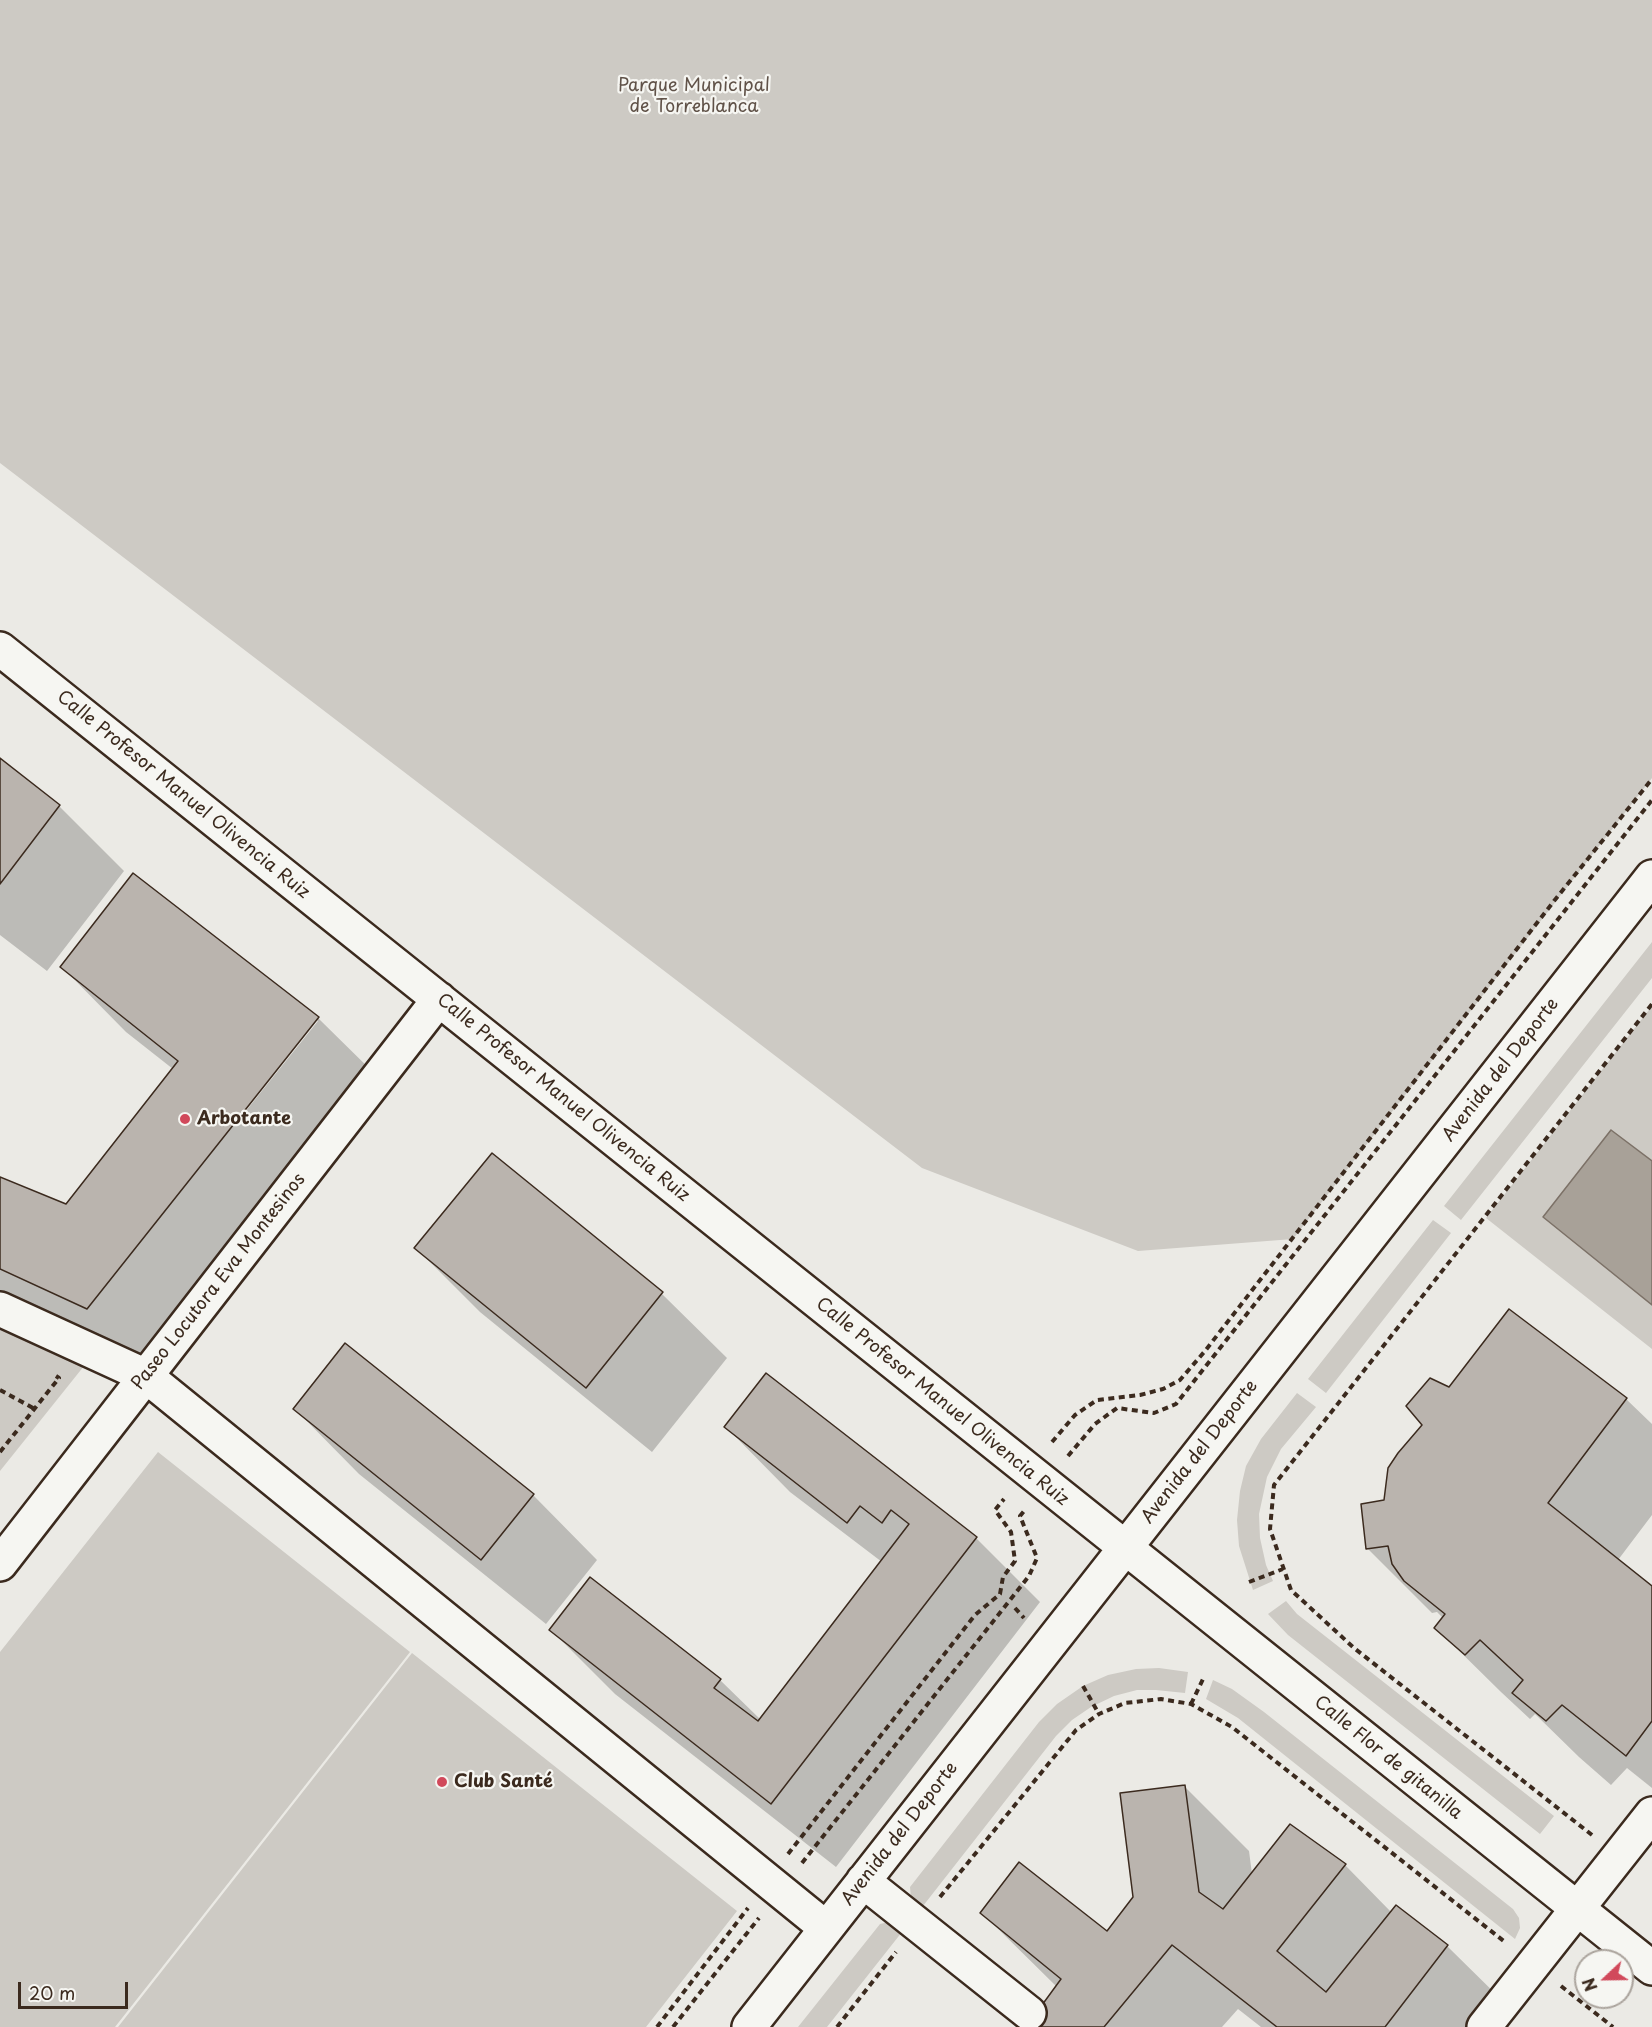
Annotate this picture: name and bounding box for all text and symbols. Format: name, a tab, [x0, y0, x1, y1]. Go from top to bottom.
park label: Parque Municipal de Torreblanca	[618, 75, 770, 118]
street label: Calle Profesor Manuel Olivencia Ruiz	[52, 686, 314, 904]
street label: Calle Profesor Manuel Olivencia Ruiz	[432, 989, 694, 1207]
street label: Avenida del Deporte	[1438, 994, 1564, 1146]
place label: Arbotante	[197, 1108, 291, 1130]
marker: Arbotante	[178, 1112, 192, 1126]
street label: Paseo Locutora Eva Montesinos	[128, 1169, 310, 1395]
street label: Calle Profesor Manuel Olivencia Ruiz	[811, 1293, 1073, 1511]
street label: Avenida del Deporte	[1137, 1376, 1263, 1528]
street label: Calle Flor de gitanilla	[1310, 1692, 1466, 1824]
street label: Avenida del Deporte	[837, 1758, 963, 1910]
place label: Club Santé	[454, 1771, 553, 1793]
marker: Club Santé	[435, 1775, 449, 1789]
north arrow	[1574, 1949, 1634, 2009]
scale bar	[21, 1970, 130, 2008]
text: N	[1576, 1975, 1603, 1995]
text: 20 m	[29, 1979, 75, 2006]

